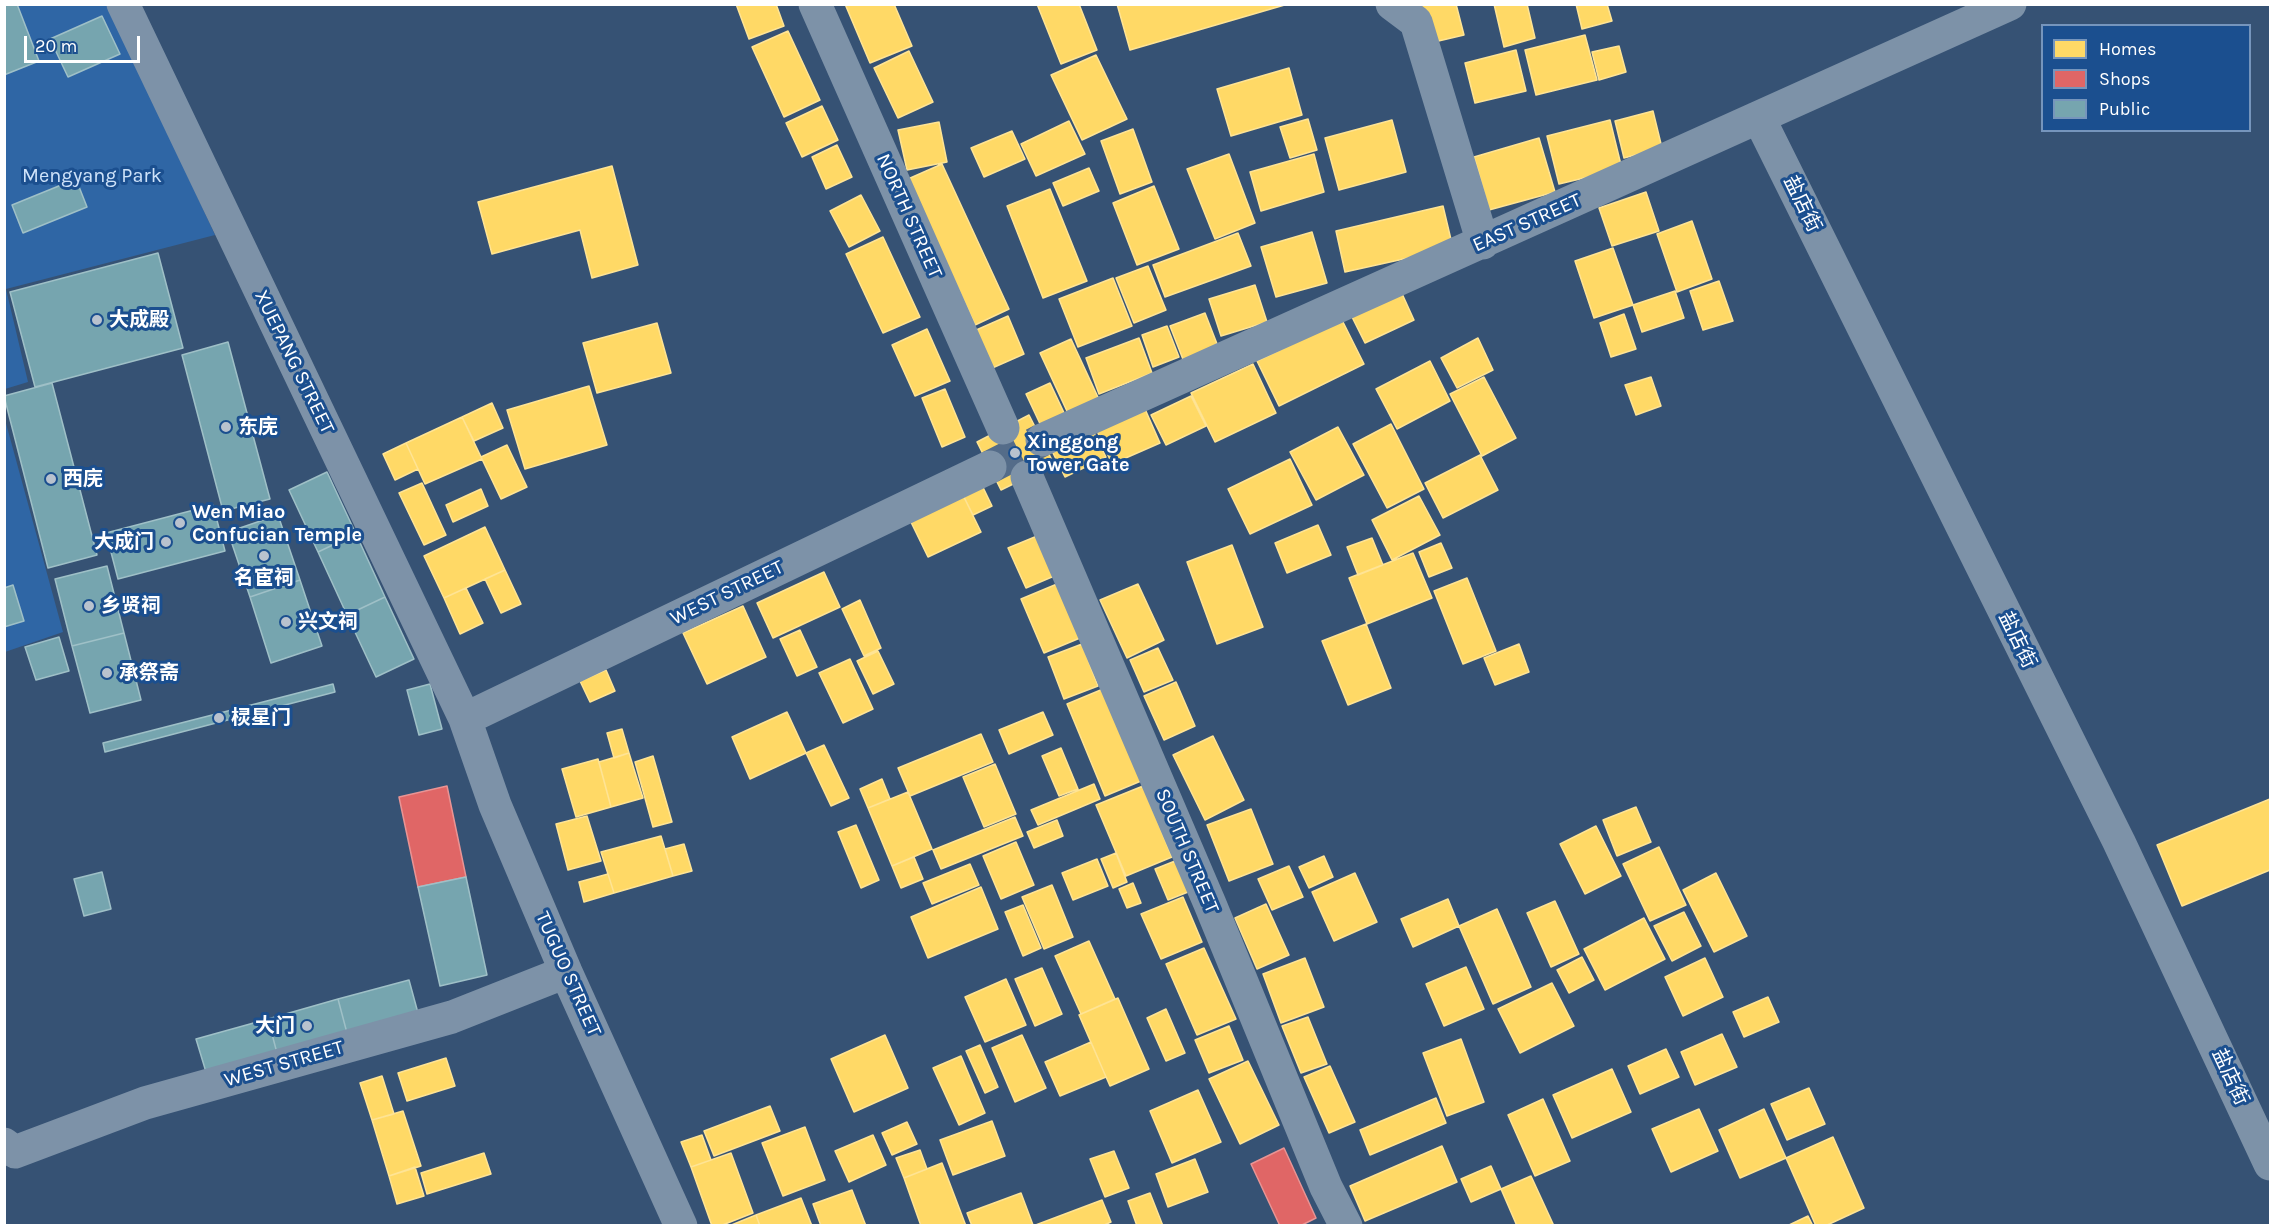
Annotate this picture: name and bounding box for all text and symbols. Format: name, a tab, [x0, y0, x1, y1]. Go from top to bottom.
scale bar	[27, 24, 142, 62]
legend	[2041, 24, 2251, 132]
text: 20 m	[35, 35, 77, 57]
text: Homes	[2099, 38, 2156, 60]
text: Shops	[2099, 68, 2151, 90]
text: Public	[2099, 98, 2150, 120]
street label: NORTH STREET	[871, 150, 947, 282]
park label: Mengyang Park	[22, 164, 162, 188]
street label: 盐店街	[1778, 172, 1826, 236]
street label: EAST STREET	[1469, 188, 1585, 258]
street label: XUEPANG STREET	[249, 286, 339, 438]
place label: 大成殿	[109, 308, 169, 332]
marker: 大成殿	[90, 313, 104, 327]
place label: 东庑	[238, 415, 278, 439]
marker: 东庑	[219, 420, 233, 434]
place label: Xinggong Tower Gate	[1027, 430, 1130, 477]
marker: Xinggong Tower Gate	[1008, 446, 1022, 460]
place label: 西庑	[63, 467, 103, 491]
marker: 西庑	[44, 472, 58, 486]
place label: Wen Miao Confucian Temple	[192, 500, 362, 547]
marker: Wen Miao Confucian Temple	[173, 516, 187, 530]
place label: 大成门	[94, 530, 154, 554]
marker: 大成门	[159, 535, 173, 549]
marker: 名宦祠	[257, 549, 271, 563]
street label: WEST STREET	[667, 555, 787, 631]
place label: 名宦祠	[234, 566, 294, 590]
place label: 乡贤祠	[101, 594, 161, 618]
marker: 乡贤祠	[82, 599, 96, 613]
street label: 盐店街	[1993, 608, 2041, 672]
place label: 兴文祠	[298, 610, 358, 634]
marker: 兴文祠	[279, 615, 293, 629]
place label: 承祭斋	[119, 661, 179, 685]
marker: 承祭斋	[100, 666, 114, 680]
place label: 棂星门	[231, 706, 291, 730]
marker: 棂星门	[212, 711, 226, 725]
street label: SOUTH STREET	[1150, 785, 1224, 917]
street label: TUGUO STREET	[530, 908, 606, 1040]
place label: 大门	[255, 1014, 295, 1038]
marker: 大门	[300, 1019, 314, 1033]
street label: WEST STREET	[222, 1036, 346, 1092]
street label: 盐店街	[2206, 1045, 2254, 1109]

